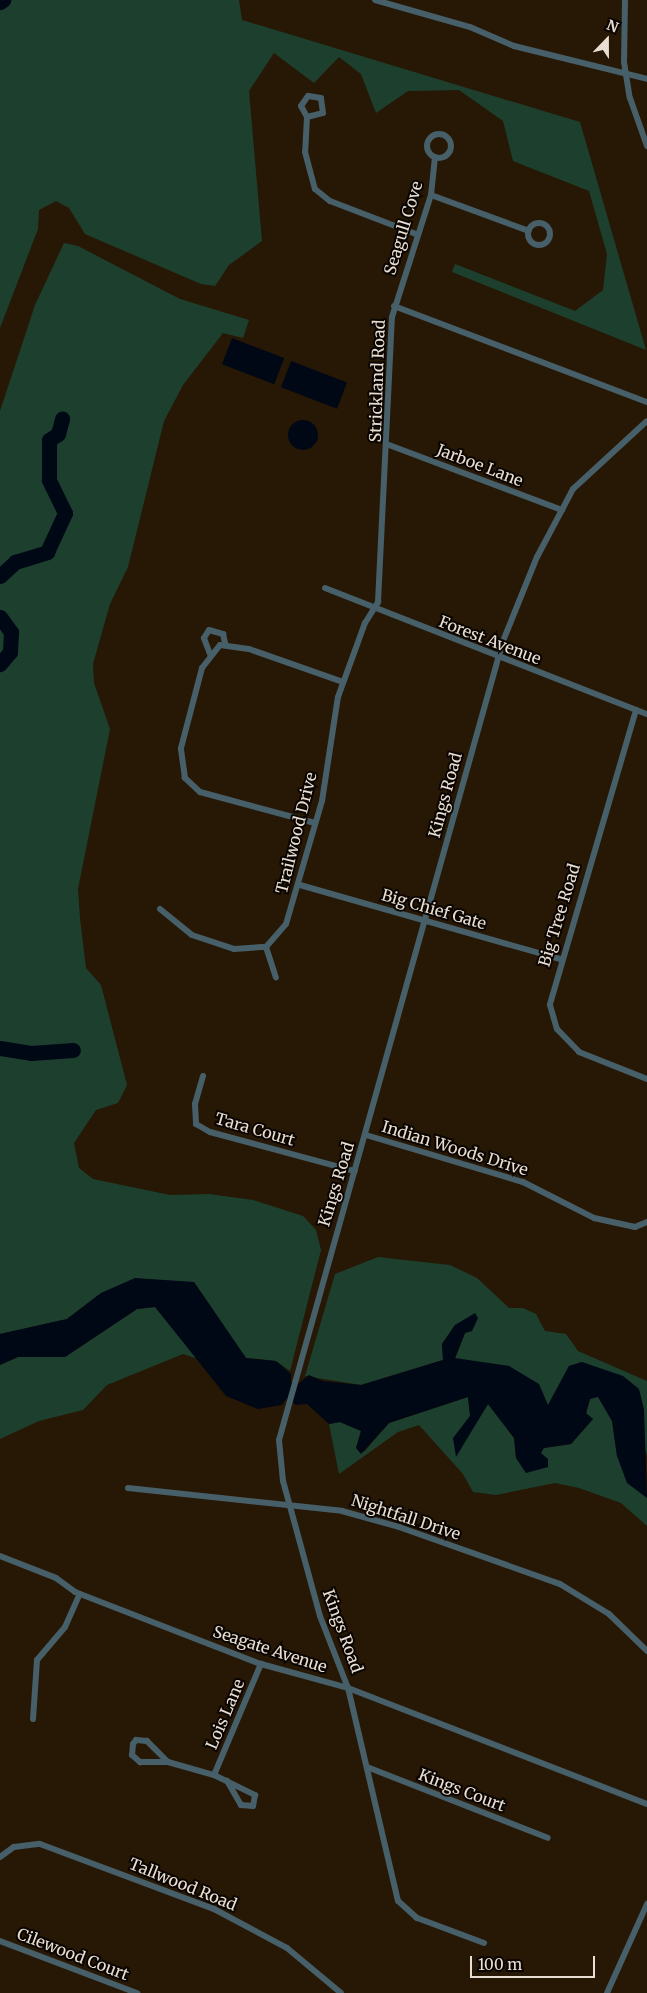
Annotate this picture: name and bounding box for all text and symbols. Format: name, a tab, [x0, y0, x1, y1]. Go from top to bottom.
north arrow	[582, 15, 632, 65]
text: N	[604, 16, 621, 37]
street label: Seagull Cove	[380, 179, 426, 277]
street label: Strickland Road	[365, 319, 389, 443]
street label: Jarboe Lane	[434, 440, 526, 490]
street label: Forest Avenue	[436, 612, 544, 668]
street label: Kings Road	[424, 750, 466, 840]
street label: Trailwood Drive	[272, 770, 320, 896]
street label: Big Tree Road	[534, 861, 584, 969]
street label: Big Chief Gate	[380, 885, 488, 933]
street label: Tara Court	[213, 1108, 297, 1150]
street label: Indian Woods Drive	[380, 1117, 530, 1179]
street label: Kings Road	[314, 1139, 358, 1229]
street label: Nightfall Drive	[349, 1490, 463, 1544]
street label: Kings Road	[319, 1587, 367, 1675]
street label: Seagate Avenue	[210, 1621, 330, 1677]
street label: Lois Lane	[202, 1676, 248, 1752]
street label: Kings Court	[416, 1765, 508, 1815]
street label: Tallwood Road	[126, 1854, 240, 1914]
street label: Cilewood Court	[14, 1924, 132, 1984]
scale bar	[472, 1946, 597, 1978]
text: 100 m	[478, 1955, 522, 1974]

